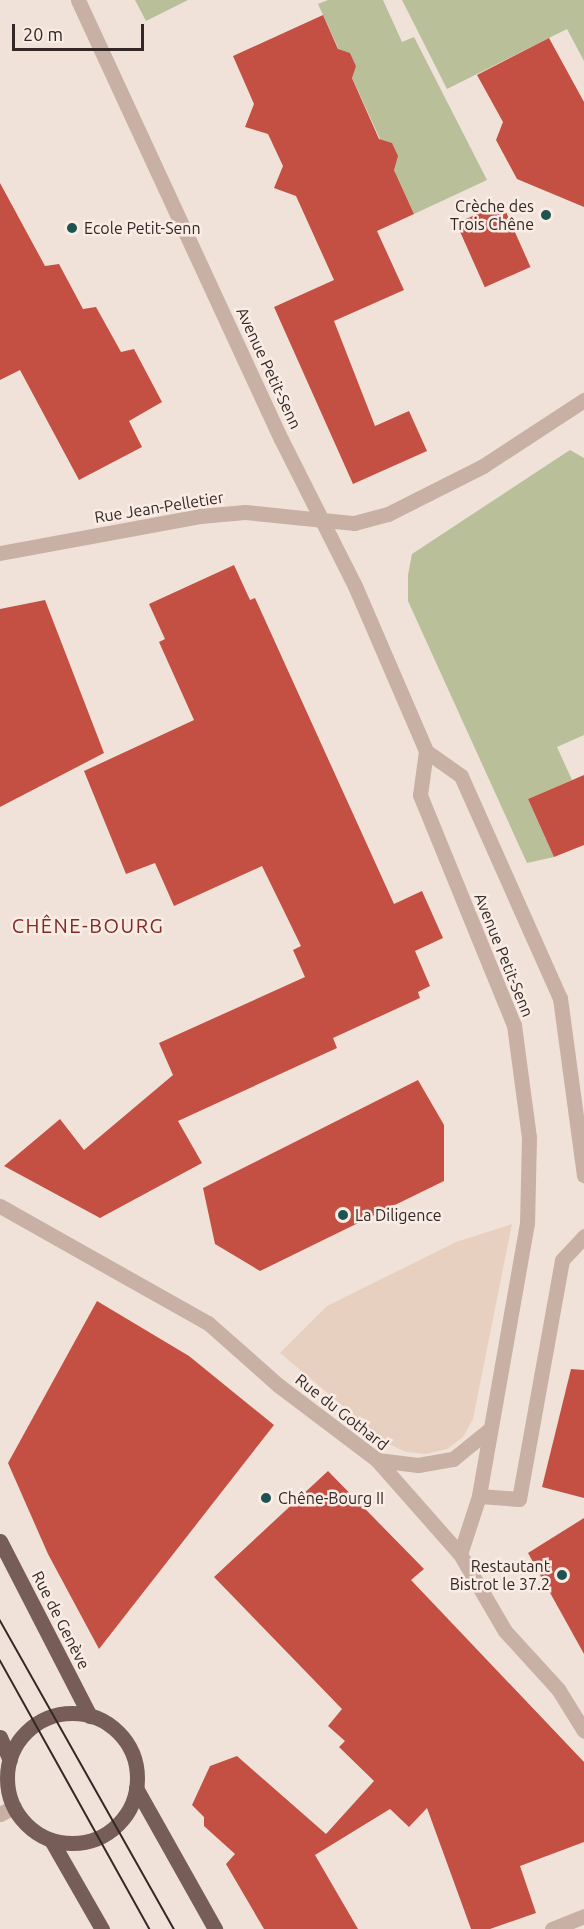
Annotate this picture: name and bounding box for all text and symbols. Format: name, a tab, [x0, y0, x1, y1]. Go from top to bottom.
scale bar	[15, 12, 147, 50]
text: 20 m	[23, 24, 63, 44]
place label: Crèche des Trois Chêne	[450, 196, 534, 234]
marker: Crèche des Trois Chêne	[539, 208, 553, 222]
place label: Ecole Petit-Senn	[84, 218, 201, 238]
marker: Ecole Petit-Senn	[65, 221, 79, 235]
street label: Avenue Petit-Senn	[232, 304, 306, 432]
street label: Rue Jean-Pelletier	[93, 487, 225, 527]
street label: Avenue Petit-Senn	[470, 890, 538, 1020]
district label: CHÊNE-BOURG	[12, 913, 164, 937]
place label: La Diligence	[355, 1205, 442, 1225]
marker: La Diligence	[336, 1208, 350, 1222]
street label: Rue du Gothard	[292, 1370, 392, 1454]
place label: Chêne-Bourg II	[278, 1488, 384, 1508]
marker: Chêne-Bourg II	[259, 1491, 273, 1505]
place label: Restautant Bistrot le 37.2	[450, 1556, 550, 1594]
street label: Rue de Genève	[28, 1568, 94, 1672]
marker: Restautant Bistrot le 37.2	[555, 1568, 569, 1582]

